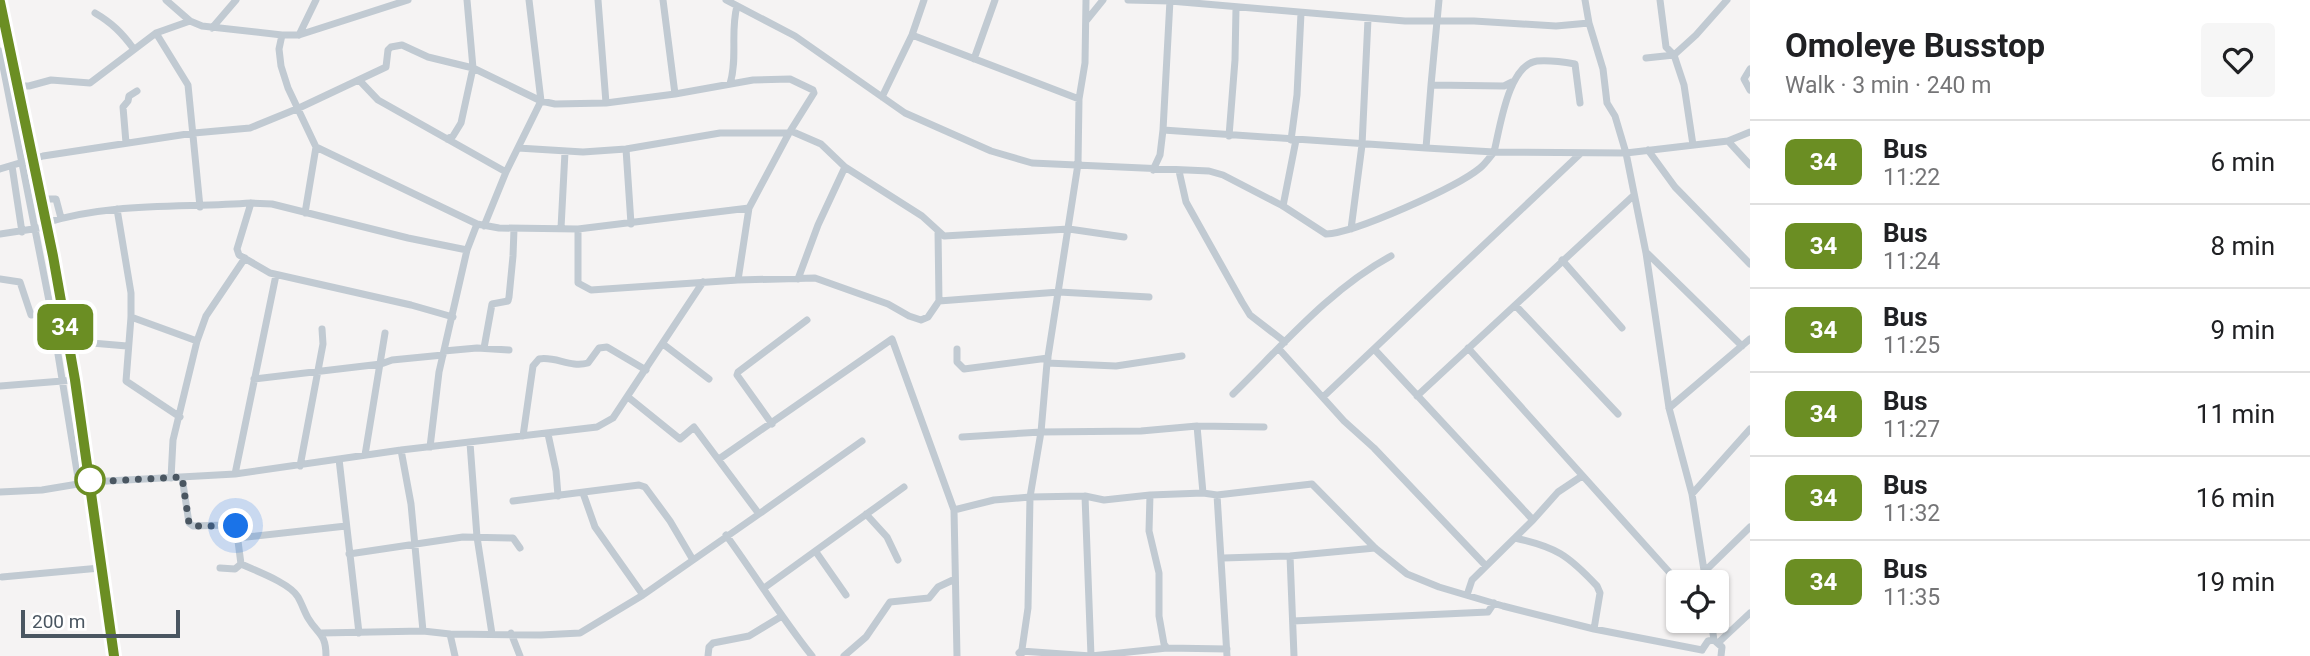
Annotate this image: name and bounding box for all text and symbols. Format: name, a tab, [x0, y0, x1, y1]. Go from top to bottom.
button: heart	[2201, 23, 2275, 97]
text: Omoleye Busstop	[1785, 26, 2045, 65]
text: Walk · 3 min · 240 m	[1785, 72, 1991, 99]
text: Bus	[1883, 134, 1928, 164]
text: 6 min	[2210, 147, 2275, 177]
text: 34	[1810, 148, 1837, 176]
text: 11:22	[1883, 164, 1940, 191]
text: Bus	[1883, 218, 1928, 248]
text: 8 min	[2210, 231, 2275, 261]
text: 34	[1810, 232, 1837, 260]
text: 11:24	[1883, 248, 1940, 275]
text: Bus	[1883, 302, 1928, 332]
line badge: 34	[34, 304, 96, 350]
text: 34	[51, 313, 79, 341]
text: 9 min	[2210, 315, 2275, 345]
text: 34	[1810, 316, 1837, 344]
text: 11:25	[1883, 332, 1940, 359]
text: Bus	[1883, 386, 1928, 416]
text: 11 min	[2196, 399, 2275, 429]
text: 34	[1810, 400, 1837, 428]
text: 11:27	[1883, 416, 1940, 443]
unlabelled marker	[75, 465, 105, 495]
text: Bus	[1883, 470, 1928, 500]
text: 16 min	[2196, 483, 2275, 513]
text: 34	[1810, 484, 1837, 512]
text: 11:32	[1883, 500, 1940, 527]
your location	[218, 508, 253, 543]
text: Bus	[1883, 554, 1928, 584]
text: 19 min	[2196, 567, 2275, 597]
text: 34	[1810, 568, 1837, 596]
map controls	[1666, 570, 1729, 633]
button: locate	[1666, 570, 1729, 633]
text: 11:35	[1883, 584, 1940, 611]
scale bar	[21, 607, 180, 639]
text: 200 m	[32, 610, 85, 633]

